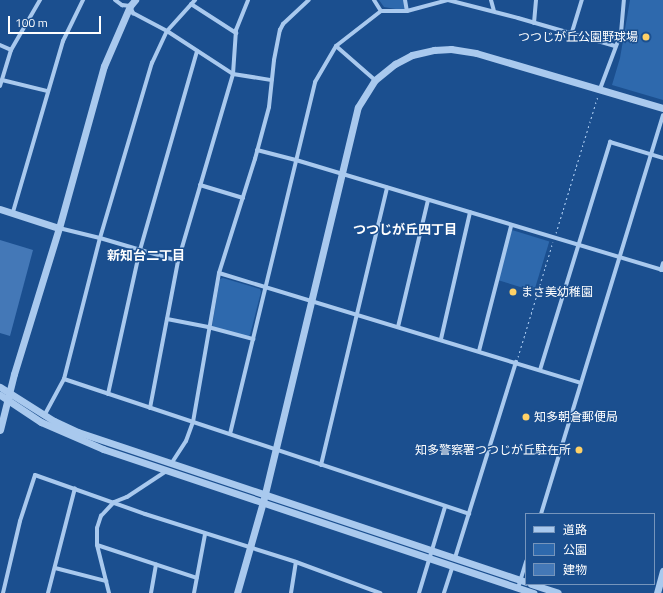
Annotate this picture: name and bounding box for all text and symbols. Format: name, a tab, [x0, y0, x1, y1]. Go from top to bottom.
scale bar	[10, 8, 103, 34]
text: 100 m	[15, 13, 48, 32]
place label: つつじが丘公園野球場	[518, 30, 638, 44]
marker: つつじが丘公園野球場	[641, 32, 651, 42]
district label: つつじが丘四丁目	[353, 221, 457, 237]
district label: 新知台二丁目	[107, 247, 185, 263]
place label: まさ美幼稚園	[521, 285, 593, 299]
marker: まさ美幼稚園	[508, 287, 518, 297]
place label: 知多朝倉郵便局	[534, 410, 618, 424]
marker: 知多朝倉郵便局	[521, 412, 531, 422]
place label: 知多警察署つつじが丘駐在所	[415, 443, 571, 457]
marker: 知多警察署つつじが丘駐在所	[574, 445, 584, 455]
legend	[525, 513, 655, 585]
text: 道路	[563, 520, 587, 539]
text: 公園	[563, 540, 587, 559]
text: 建物	[563, 560, 587, 579]

